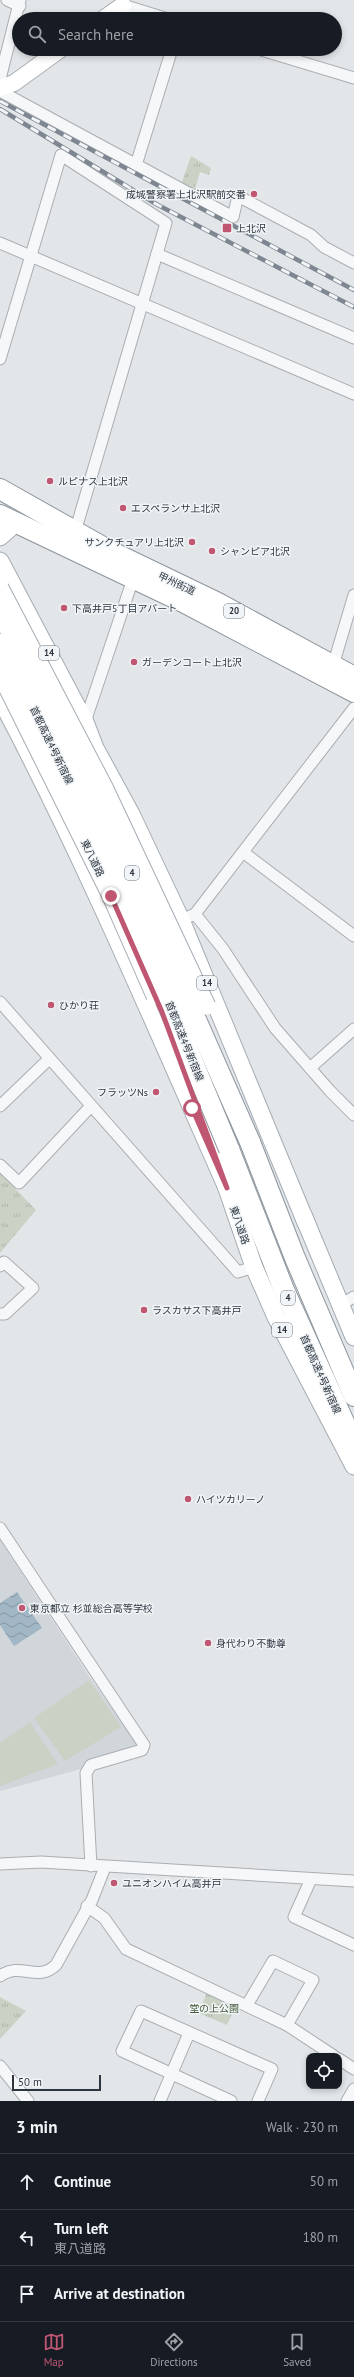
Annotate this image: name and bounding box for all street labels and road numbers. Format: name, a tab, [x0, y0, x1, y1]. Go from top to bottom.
street label: 甲州街道	[156, 569, 198, 598]
road number: 20	[224, 604, 244, 618]
road number: 14	[39, 646, 59, 660]
street label: 首都高速4号新宿線	[27, 704, 76, 786]
street label: 東八道路	[78, 837, 107, 879]
road number: 4	[125, 866, 139, 880]
road number: 14	[197, 976, 217, 990]
street label: 首都高速4号新宿線	[163, 999, 207, 1083]
street label: 東八道路	[227, 1204, 252, 1246]
road number: 4	[281, 1291, 295, 1305]
road number: 14	[272, 1323, 292, 1337]
street label: 首都高速4号新宿線	[297, 1333, 344, 1416]

